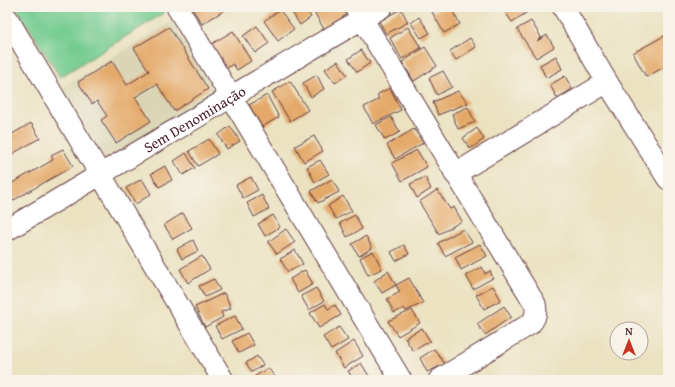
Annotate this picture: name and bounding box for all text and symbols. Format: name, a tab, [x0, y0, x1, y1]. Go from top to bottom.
street label: Sem Denominação	[139, 80, 250, 157]
north arrow	[609, 321, 649, 361]
text: N	[625, 323, 633, 339]

